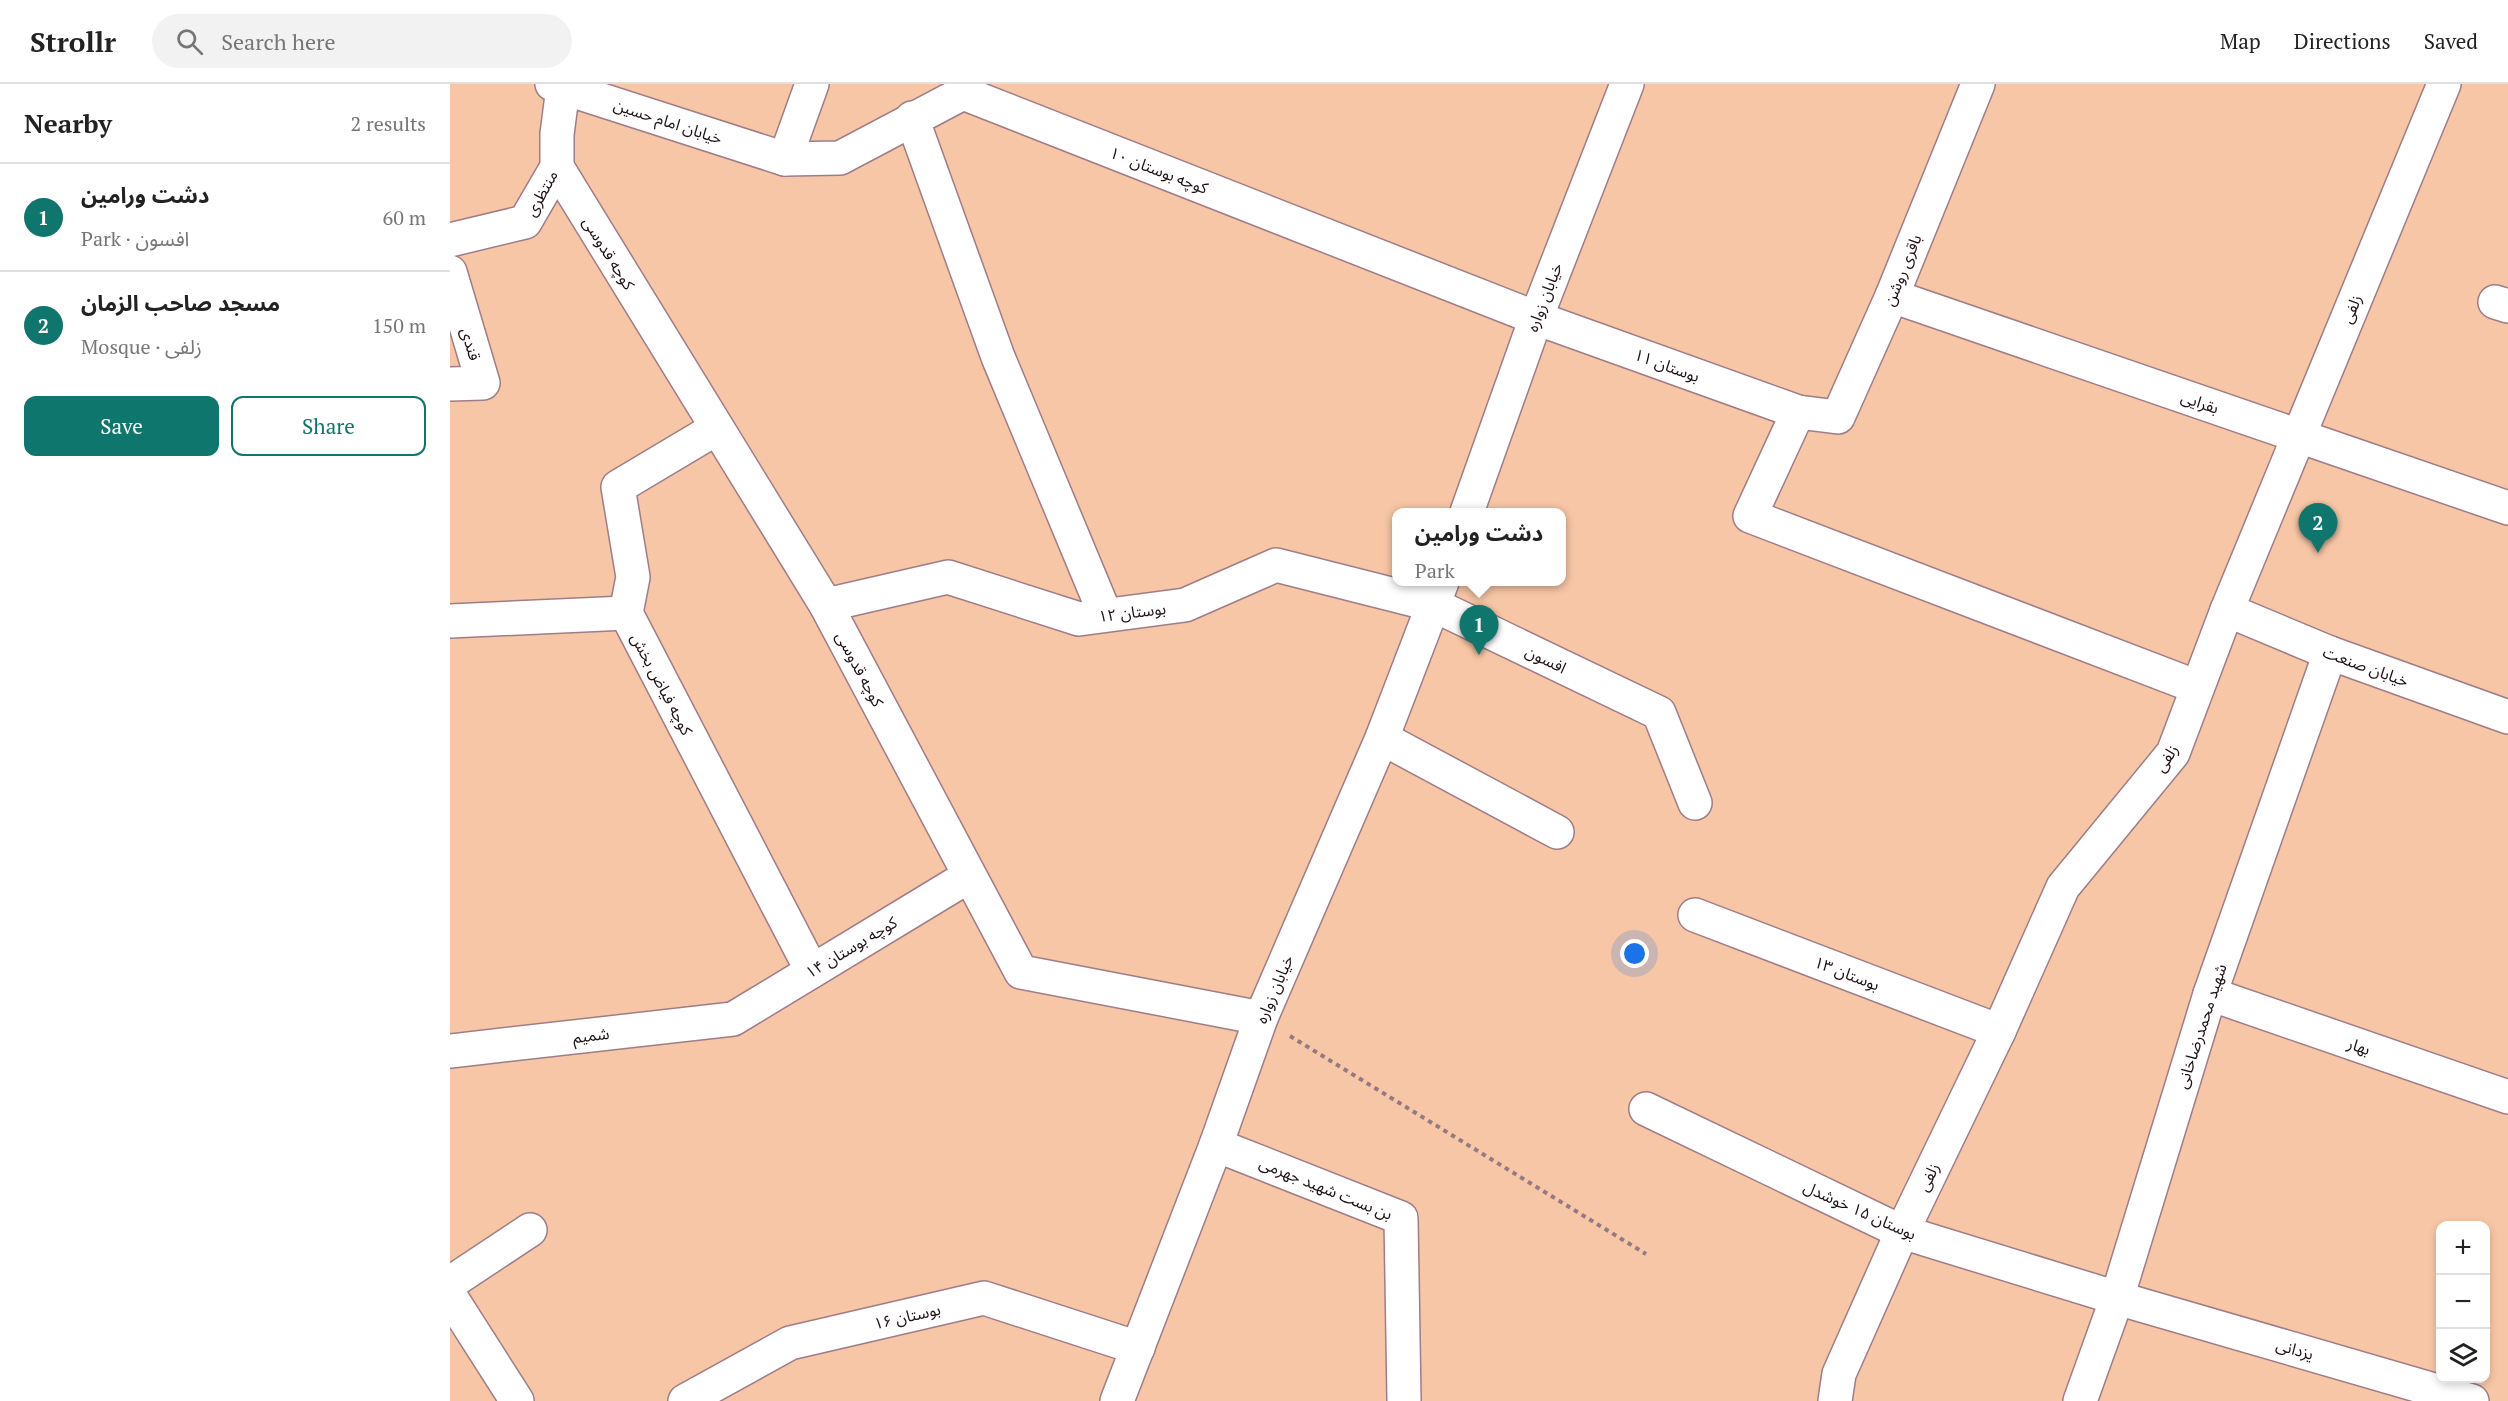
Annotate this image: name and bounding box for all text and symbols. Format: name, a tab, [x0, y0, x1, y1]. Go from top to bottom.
search box	[152, 14, 572, 68]
text: Strollr	[30, 23, 116, 60]
icon: search	[173, 25, 206, 58]
text: Search here	[221, 27, 336, 56]
text: Map	[2220, 27, 2261, 55]
text: Directions	[2294, 27, 2391, 55]
text: Saved	[2424, 27, 2478, 55]
street label: خیابان امام حسین	[610, 93, 725, 151]
text: Nearby	[24, 106, 112, 140]
text: 2 results	[351, 110, 426, 137]
street label: کوچه بوستان ۱۰	[1107, 141, 1212, 199]
street label: منتظری	[519, 166, 563, 220]
text: دشت ورامین	[81, 180, 209, 209]
text: 1	[38, 204, 49, 231]
text: 60 m	[383, 204, 426, 231]
street label: کوچه قدوسی	[578, 212, 640, 294]
text: Park · افسون	[81, 225, 189, 252]
street label: باقری روشن	[1878, 231, 1926, 309]
street label: خیابان زواره	[1521, 259, 1567, 335]
text: مسجد صاحب الزمان	[81, 288, 280, 317]
street label: زلفی	[2335, 291, 2367, 327]
text: 2	[38, 312, 49, 339]
text: 150 m	[372, 312, 426, 339]
street label: قندی	[456, 325, 486, 363]
text: Mosque · زلفی	[81, 333, 202, 360]
street label: بوستان ۱۱	[1631, 343, 1703, 387]
street label: بقرایی	[2178, 385, 2222, 419]
button: Save	[24, 396, 219, 456]
button: Share	[231, 396, 426, 456]
pin: 2	[2298, 504, 2338, 553]
popup	[1392, 508, 1566, 586]
text: دشت ورامین	[1415, 518, 1543, 547]
text: Park	[1415, 557, 1455, 584]
street label: بوستان ۱۲	[1097, 597, 1167, 627]
pin: 1	[1460, 606, 1498, 655]
street label: کوچه قدوسی	[831, 627, 889, 711]
street label: کوچه فیاض بخش	[626, 629, 698, 739]
street label: افسون	[1522, 640, 1570, 678]
street label: خیابان صنعت	[2320, 640, 2412, 692]
street label: زلفی	[2149, 740, 2183, 776]
street label: کوچه بوستان ۱۴	[801, 911, 901, 983]
your location	[1620, 939, 1649, 968]
street label: خیابان زواره	[1250, 951, 1298, 1027]
street label: بوستان ۱۳	[1811, 951, 1883, 995]
street label: شهید محمدرضاخانی	[2170, 961, 2232, 1091]
street label: شمیم	[571, 1022, 611, 1050]
street label: بهار	[2344, 1032, 2373, 1060]
street label: بن بست شهید جهرمی	[1256, 1151, 1396, 1225]
street label: زلفی	[1912, 1159, 1944, 1195]
street label: بوستان ۱۵ خوشدل	[1800, 1175, 1920, 1245]
map controls	[2436, 1221, 2490, 1383]
button: +	[2436, 1221, 2490, 1275]
button: −	[2436, 1275, 2490, 1329]
street label: بوستان ۱۶	[871, 1298, 943, 1334]
button: layers	[2436, 1329, 2490, 1383]
street label: یزدانی	[2274, 1333, 2316, 1365]

